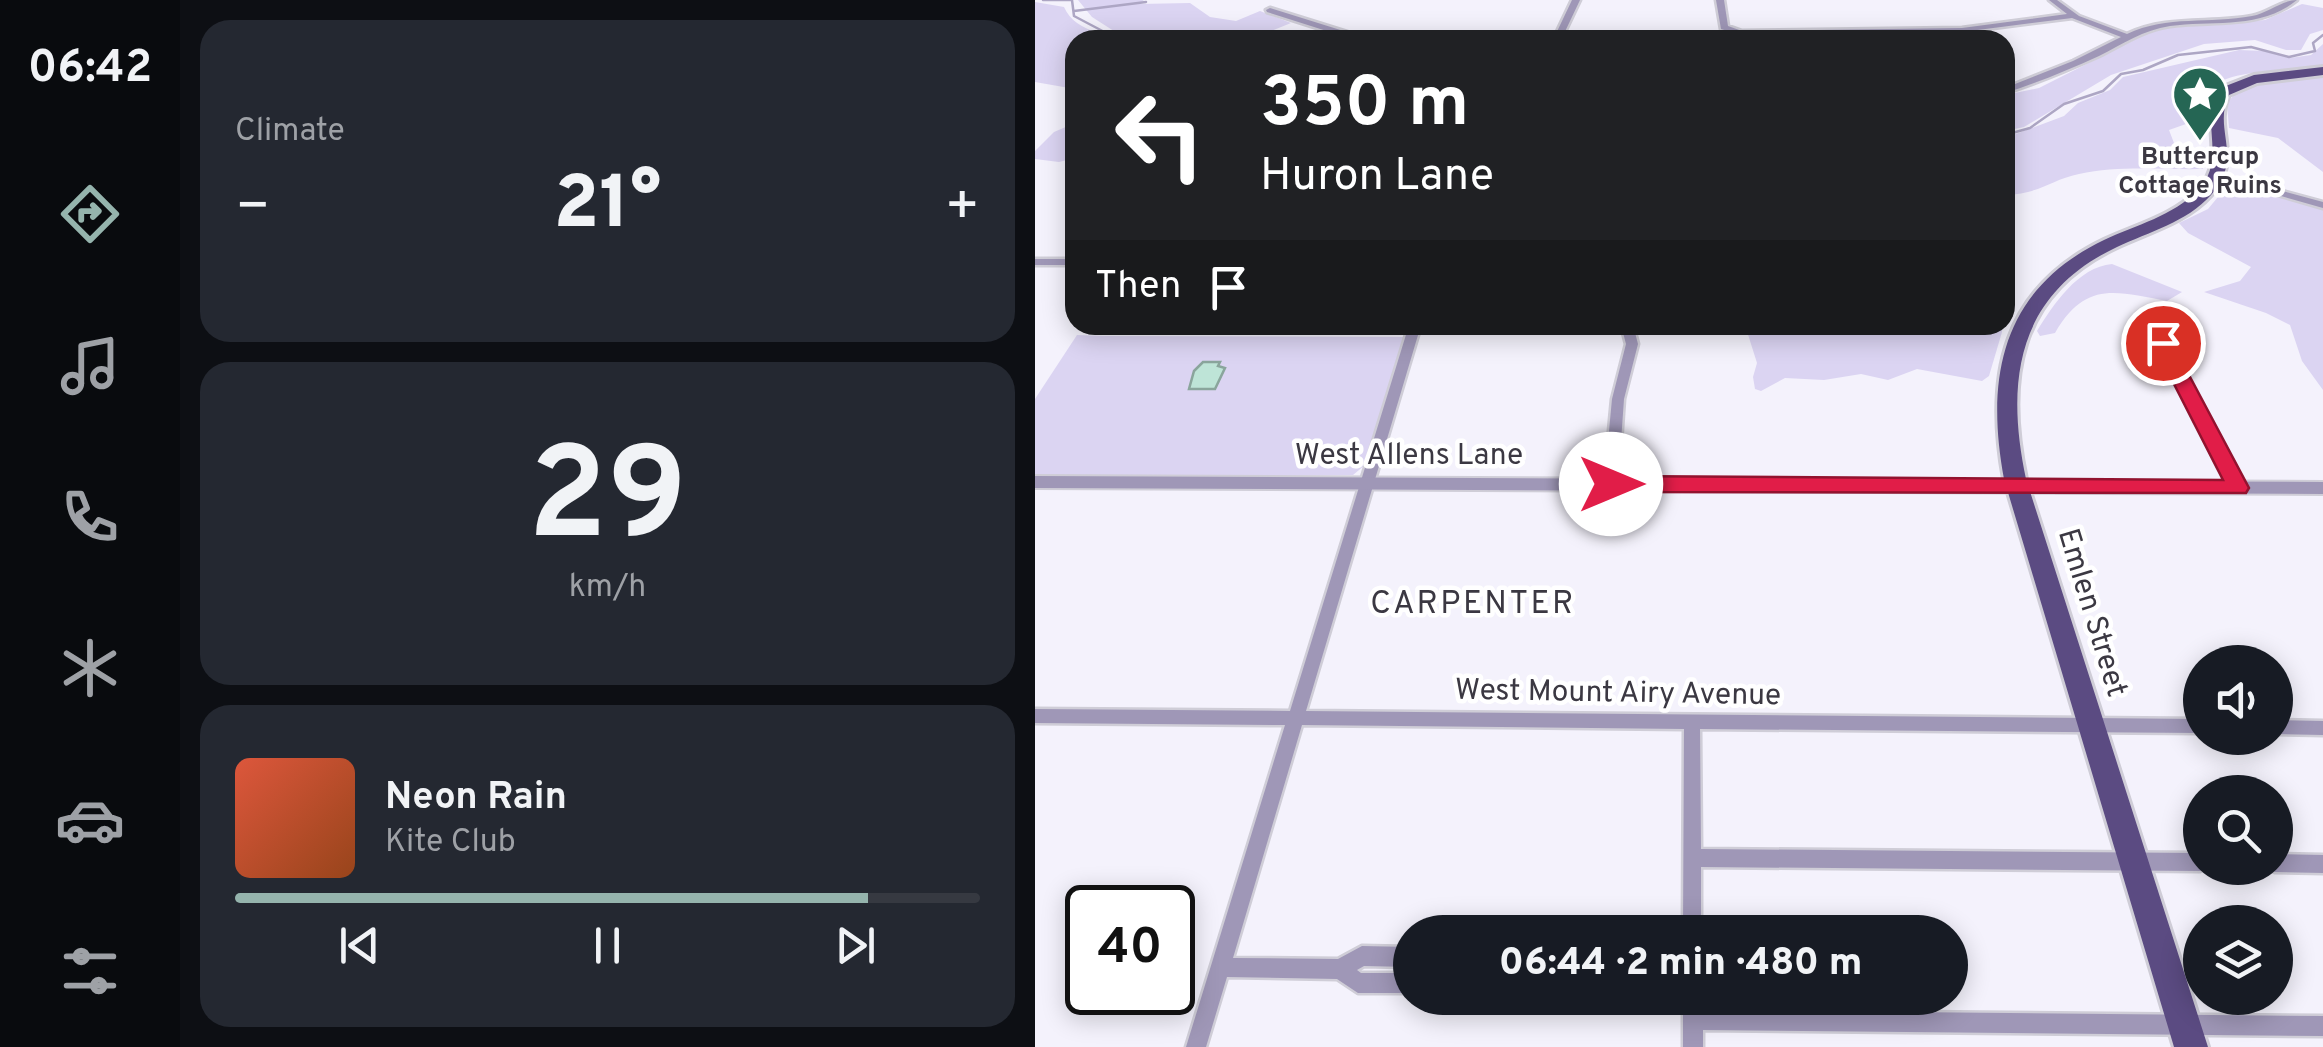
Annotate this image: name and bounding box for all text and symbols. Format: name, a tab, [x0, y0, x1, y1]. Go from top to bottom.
text: 06:42	[28, 41, 152, 98]
text: 350 m	[1260, 62, 1469, 151]
place icon: Buttercup Cottage Ruins	[2170, 64, 2230, 143]
icon: left	[1095, 70, 1225, 200]
text: Climate	[235, 112, 345, 152]
place label: Buttercup Cottage Ruins	[2118, 142, 2282, 203]
text: Huron Lane	[1260, 149, 1494, 206]
text: 21°	[554, 160, 661, 255]
text: −	[235, 174, 270, 244]
text: +	[945, 174, 980, 244]
icon: directions	[55, 179, 125, 249]
icon: arrive	[1201, 260, 1256, 315]
text: Then	[1095, 263, 1181, 312]
pin	[2121, 301, 2206, 386]
icon: arrive	[2136, 316, 2191, 371]
icon: music	[55, 331, 125, 401]
text: 29	[528, 420, 687, 585]
position arrow	[1559, 432, 1663, 536]
street label: West Allens Lane	[1295, 438, 1523, 475]
icon: phone	[55, 482, 125, 552]
street label: Emlen Street	[2048, 524, 2134, 702]
text: km/h	[569, 568, 646, 608]
district label: CARPENTER	[1370, 585, 1576, 625]
icon: climate	[55, 633, 125, 703]
map controls	[2183, 645, 2293, 1015]
button: sound	[2183, 645, 2293, 755]
street label: West Mount Airy Avenue	[1455, 673, 1781, 715]
text: Neon Rain	[385, 774, 567, 823]
button: search	[2183, 775, 2293, 885]
icon: car	[55, 785, 125, 855]
text: Kite Club	[385, 823, 516, 863]
speed limit sign: 40	[1065, 885, 1195, 1015]
button: layers	[2183, 905, 2293, 1015]
icon: previous	[332, 918, 387, 973]
icon: pause	[580, 918, 635, 973]
icon: next	[828, 918, 883, 973]
icon: filters	[55, 936, 125, 1006]
text: 06:44 · 2 min · 480 m	[1499, 940, 1862, 989]

